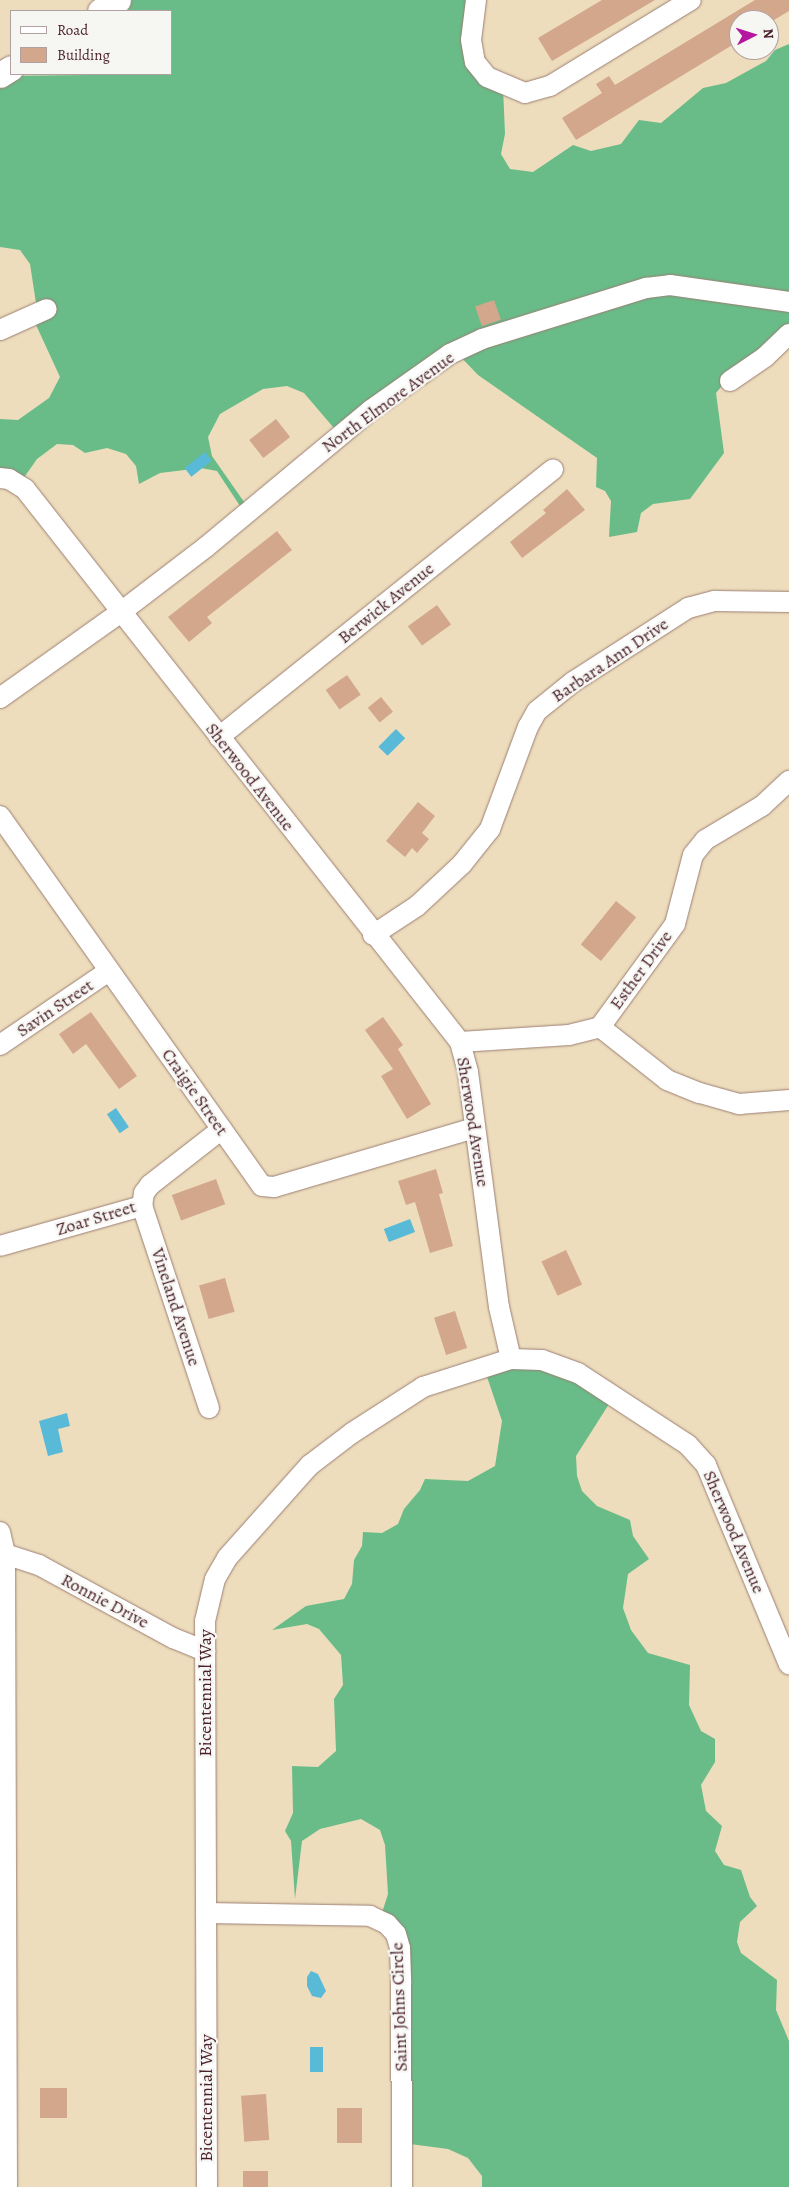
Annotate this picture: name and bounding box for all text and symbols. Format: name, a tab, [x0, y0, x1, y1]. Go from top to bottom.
legend	[10, 10, 172, 75]
north arrow	[729, 10, 779, 60]
text: Road	[57, 20, 88, 40]
text: N	[759, 28, 778, 40]
text: Building	[57, 45, 110, 65]
street label: North Elmore Avenue	[318, 347, 458, 457]
street label: Berwick Avenue	[334, 558, 438, 648]
street label: Barbara Ann Drive	[548, 613, 672, 707]
street label: Sherwood Avenue	[201, 719, 299, 835]
street label: Esther Drive	[605, 926, 677, 1014]
street label: Savin Street	[12, 974, 98, 1042]
street label: Craigie Street	[157, 1044, 233, 1140]
street label: Sherwood Avenue	[452, 1055, 494, 1189]
street label: Zoar Street	[54, 1196, 138, 1240]
street label: Vineland Avenue	[147, 1245, 205, 1369]
street label: Sherwood Avenue	[698, 1467, 770, 1597]
street label: Ronnie Drive	[57, 1569, 153, 1633]
street label: Bicentennial Way	[194, 1629, 216, 1757]
street label: Saint Johns Circle	[386, 1942, 412, 2072]
street label: Bicentennial Way	[195, 2034, 217, 2162]

